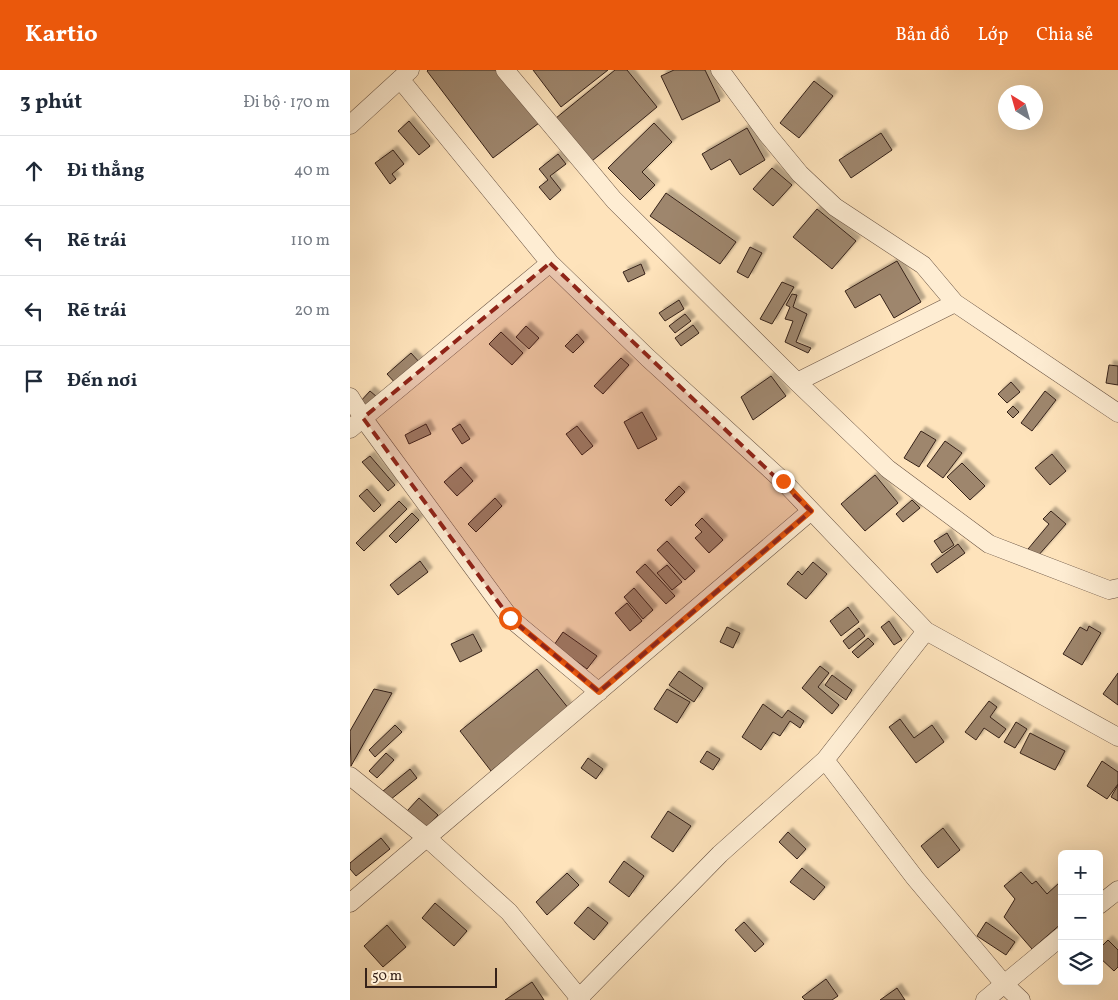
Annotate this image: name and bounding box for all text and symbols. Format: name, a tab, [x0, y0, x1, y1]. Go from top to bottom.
text: Kartio	[25, 18, 98, 52]
text: Bản đồ	[896, 23, 950, 48]
text: Lớp	[978, 23, 1008, 48]
text: Chia sẻ	[1036, 23, 1093, 48]
north arrow	[998, 85, 1043, 130]
text: 3 phút	[20, 88, 82, 117]
text: Đi bộ · 170 m	[243, 92, 330, 114]
icon: ahead	[20, 157, 48, 185]
text: Đi thẳng	[67, 158, 144, 184]
text: 40 m	[294, 160, 330, 182]
icon: left	[20, 227, 48, 255]
text: Rẽ trái	[67, 228, 127, 254]
text: 110 m	[291, 230, 330, 252]
icon: left	[20, 297, 48, 325]
text: Rẽ trái	[67, 298, 127, 324]
text: 20 m	[295, 300, 330, 322]
icon: arrive	[20, 367, 48, 395]
text: Đến nơi	[67, 368, 137, 394]
route end	[772, 470, 795, 493]
route start	[499, 607, 522, 630]
map controls	[1058, 850, 1103, 985]
button: +	[1058, 850, 1103, 895]
button: −	[1058, 895, 1103, 940]
button: layers	[1058, 940, 1103, 985]
scale bar	[365, 965, 498, 988]
text: 50 m	[372, 967, 402, 986]

